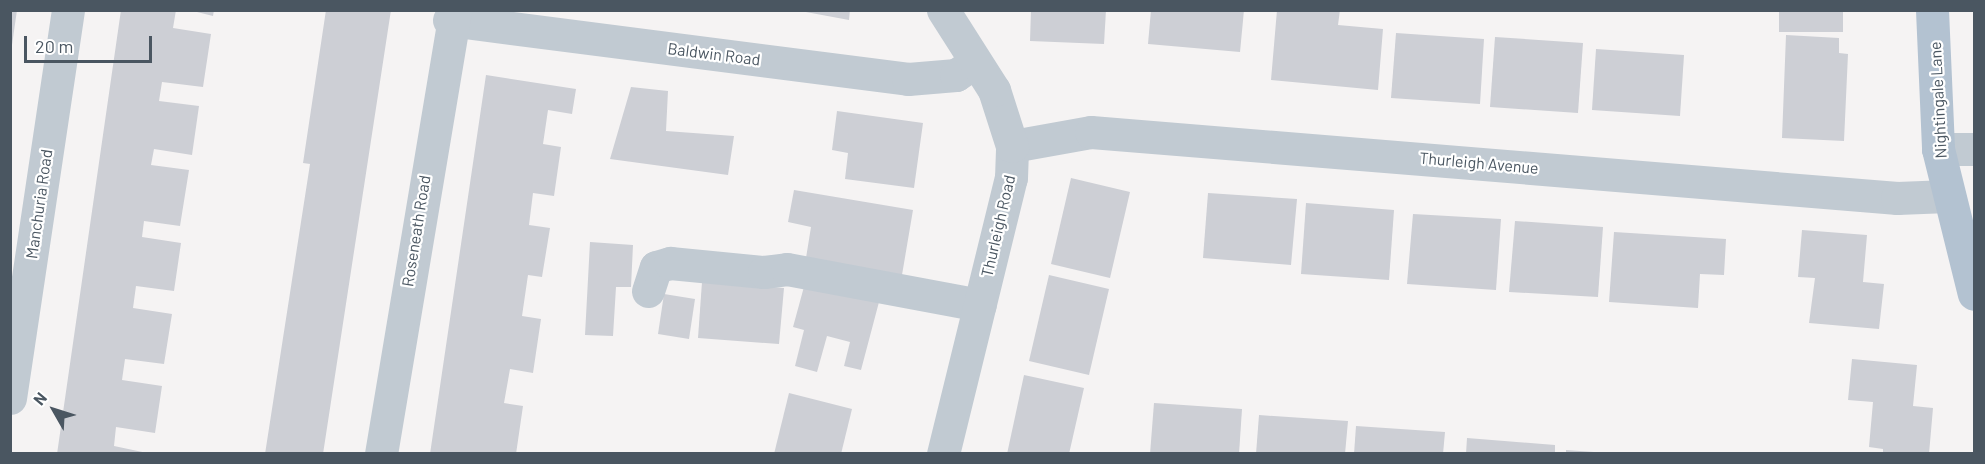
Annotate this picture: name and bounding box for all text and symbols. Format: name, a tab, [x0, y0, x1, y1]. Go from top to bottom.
scale bar	[27, 24, 154, 62]
text: 20 m	[35, 35, 73, 57]
street label: Baldwin Road	[667, 39, 761, 69]
street label: Nightingale Lane	[1925, 41, 1951, 159]
street label: Manchuria Road	[22, 148, 56, 260]
street label: Thurleigh Avenue	[1419, 148, 1539, 178]
street label: Thurleigh Road	[977, 173, 1019, 279]
street label: Roseneath Road	[398, 174, 434, 288]
north arrow	[24, 380, 84, 440]
text: N	[29, 388, 50, 408]

